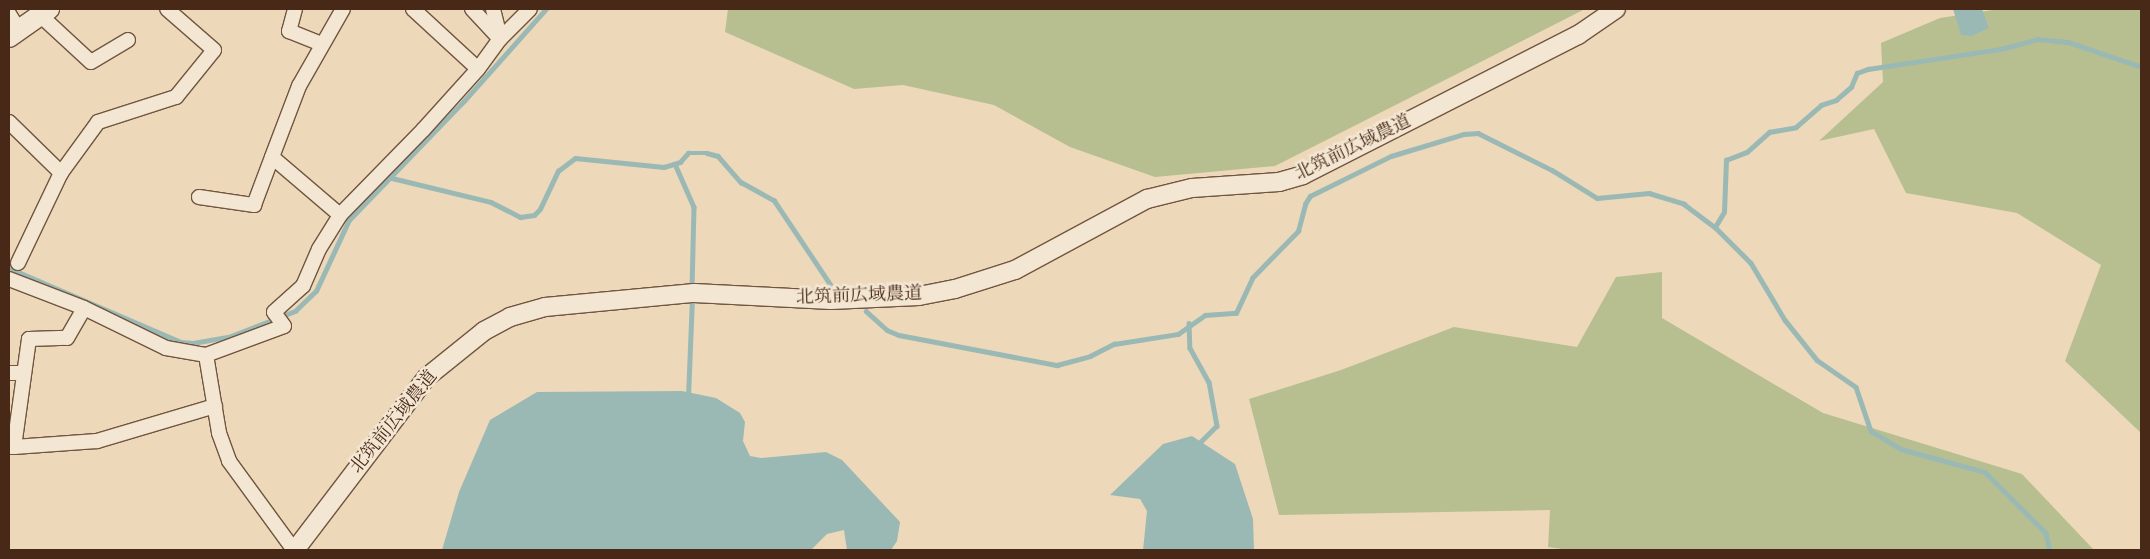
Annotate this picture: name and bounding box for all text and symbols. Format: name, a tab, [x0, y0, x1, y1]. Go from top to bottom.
street label: 北筑前広域農道	[1292, 111, 1414, 185]
street label: 北筑前広域農道	[796, 283, 922, 309]
street label: 北筑前広域農道	[346, 366, 442, 478]

